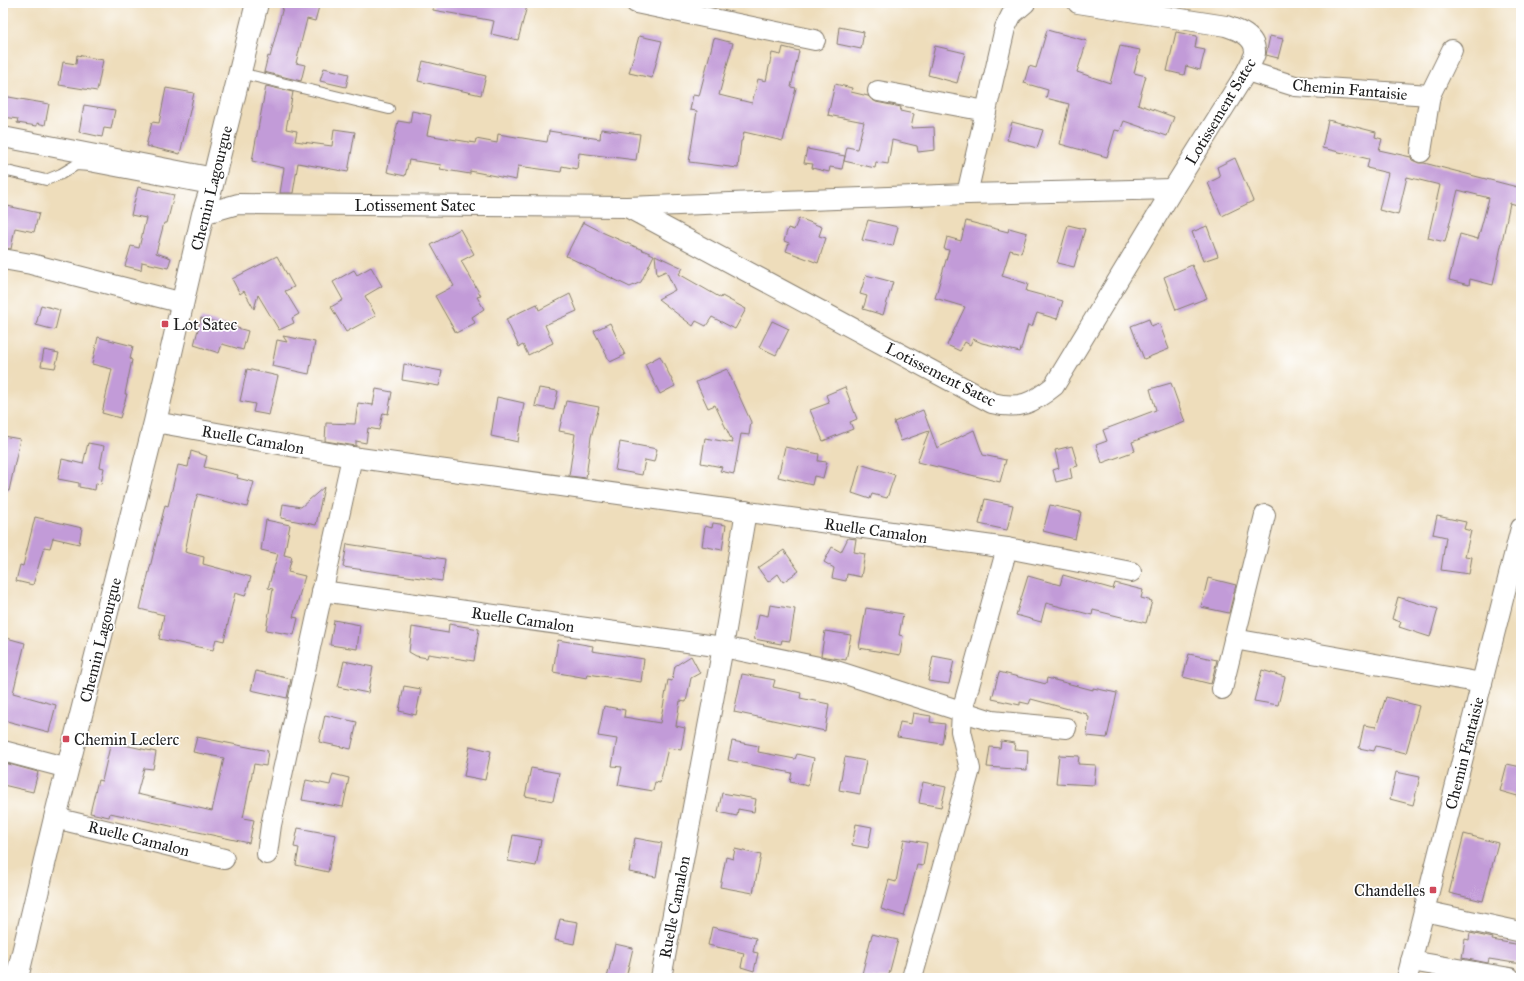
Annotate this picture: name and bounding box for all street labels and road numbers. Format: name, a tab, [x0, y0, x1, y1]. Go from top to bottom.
street label: Lotissement Satec	[1181, 54, 1260, 168]
street label: Chemin Fantaisie	[1292, 75, 1409, 104]
street label: Chemin Lagourgue	[187, 123, 237, 253]
street label: Lotissement Satec	[354, 196, 476, 215]
street label: Lotissement Satec	[882, 338, 999, 411]
street label: Ruelle Camalon	[200, 421, 306, 458]
street label: Ruelle Camalon	[823, 514, 929, 547]
street label: Chemin Lagourgue	[76, 575, 126, 705]
street label: Ruelle Camalon	[470, 603, 576, 636]
street label: Chemin Fantaisie	[1441, 695, 1488, 811]
street label: Ruelle Camalon	[86, 817, 192, 860]
street label: Ruelle Camalon	[655, 854, 694, 960]

